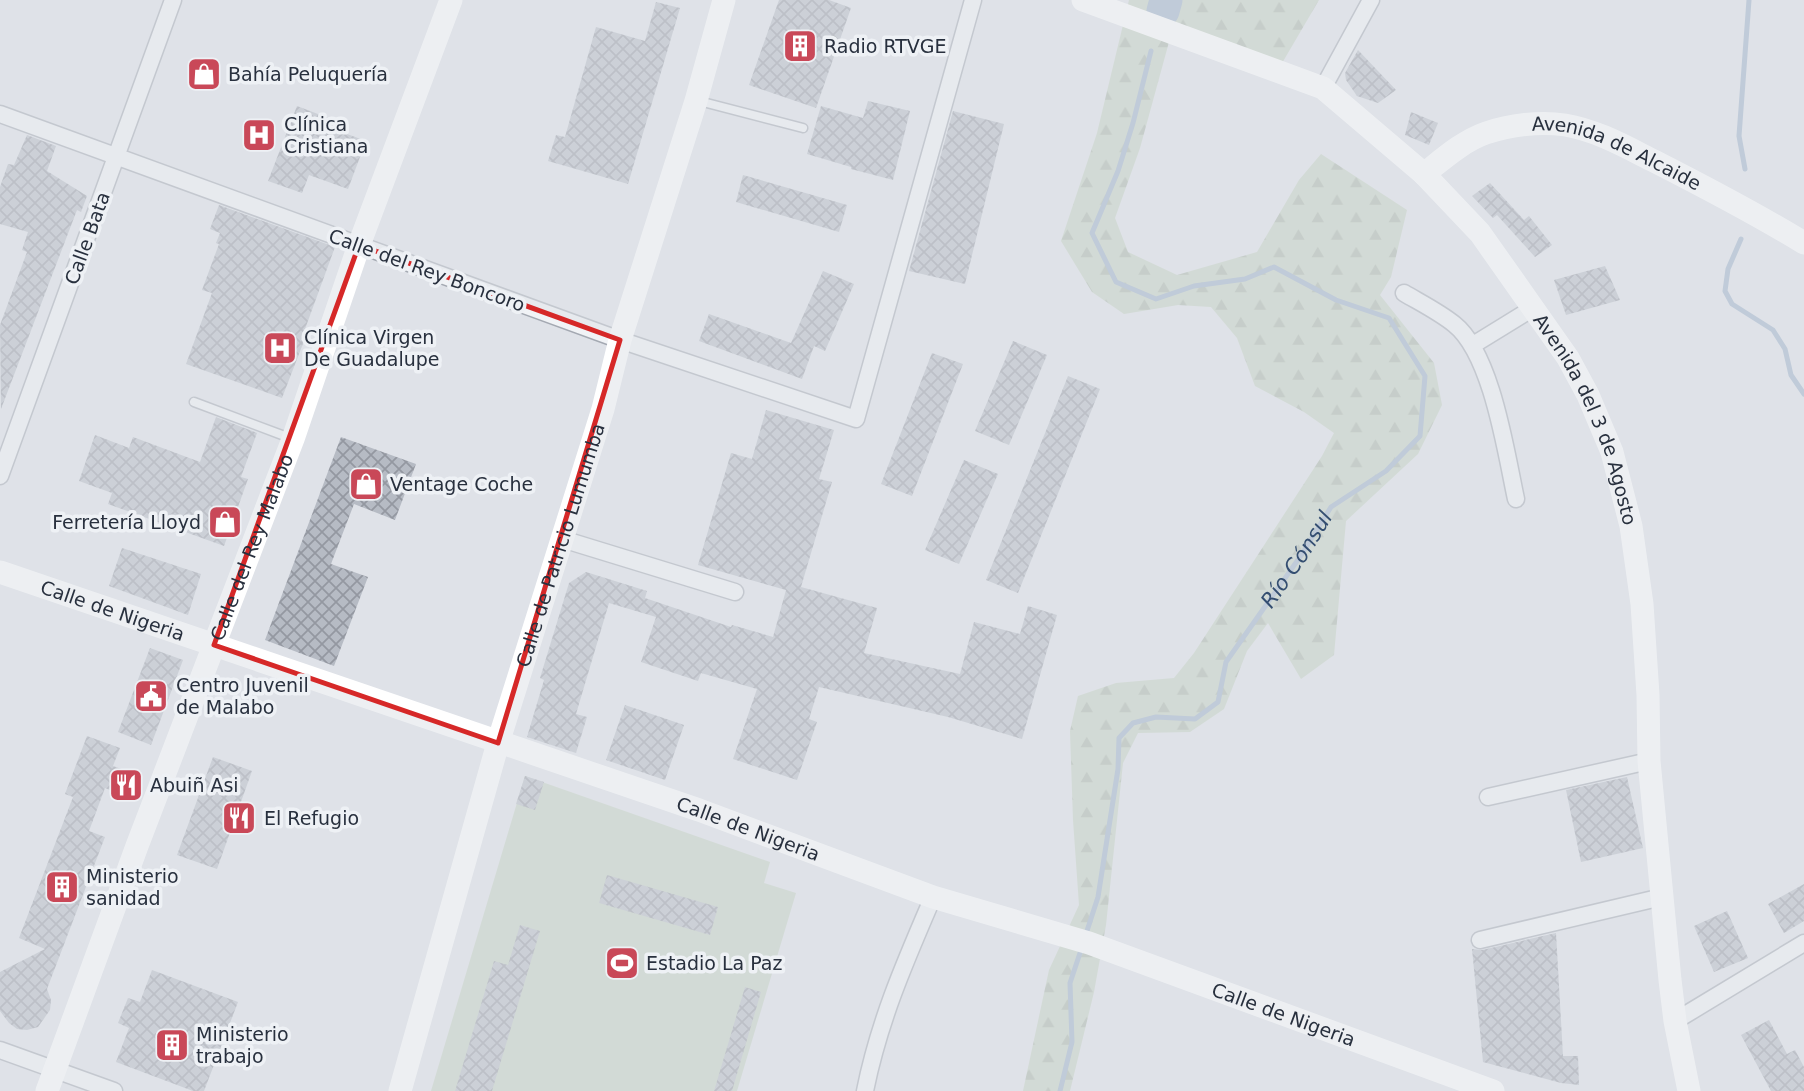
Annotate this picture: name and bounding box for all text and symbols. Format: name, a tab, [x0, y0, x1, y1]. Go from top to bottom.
building icon: Radio RTVGE	[781, 27, 819, 65]
place label: Radio RTVGE	[824, 35, 947, 57]
shop icon: Bahía Peluquería	[185, 55, 223, 93]
place label: Bahía Peluquería	[228, 63, 388, 85]
street label: Avenida de Alcaide	[1531, 112, 1705, 194]
place label: Clínica Cristiana	[284, 113, 368, 157]
hospital icon: Clínica Cristiana	[240, 116, 278, 154]
street label: Calle Bata	[60, 189, 114, 287]
street label: Calle del Rey Boncoro	[326, 224, 528, 316]
street label: Avenida del 3 de Agosto	[1529, 309, 1641, 527]
place label: Clínica Virgen De Guadalupe	[304, 326, 440, 370]
hospital icon: Clínica Virgen De Guadalupe	[261, 329, 299, 367]
street label: Calle de Patricio Lumumba	[512, 420, 609, 670]
street label: Calle del Rey Malabo	[206, 451, 297, 644]
shop icon: Ventage Coche	[347, 465, 385, 503]
place label: Ventage Coche	[390, 473, 533, 495]
shop icon: Ferretería Lloyd	[206, 503, 244, 541]
water label: Río Cónsul	[1256, 507, 1338, 612]
place label: Ferretería Lloyd	[52, 511, 201, 533]
street label: Calle de Nigeria	[38, 576, 188, 645]
place label: Centro Juvenil de Malabo	[176, 674, 309, 718]
public building icon: Centro Juvenil de Malabo	[132, 677, 170, 715]
restaurant icon: Abuiñ Asi	[107, 766, 145, 804]
place label: Abuiñ Asi	[150, 774, 239, 796]
street label: Calle de Nigeria	[674, 792, 823, 865]
restaurant icon: El Refugio	[220, 799, 258, 837]
place label: El Refugio	[264, 807, 359, 829]
place label: Ministerio sanidad	[86, 865, 179, 909]
building icon: Ministerio sanidad	[43, 868, 81, 906]
sports icon: Estadio La Paz	[603, 944, 641, 982]
place label: Estadio La Paz	[646, 952, 783, 974]
street label: Calle de Nigeria	[1209, 978, 1358, 1051]
place label: Ministerio trabajo	[196, 1023, 289, 1067]
building icon: Ministerio trabajo	[153, 1026, 191, 1064]

